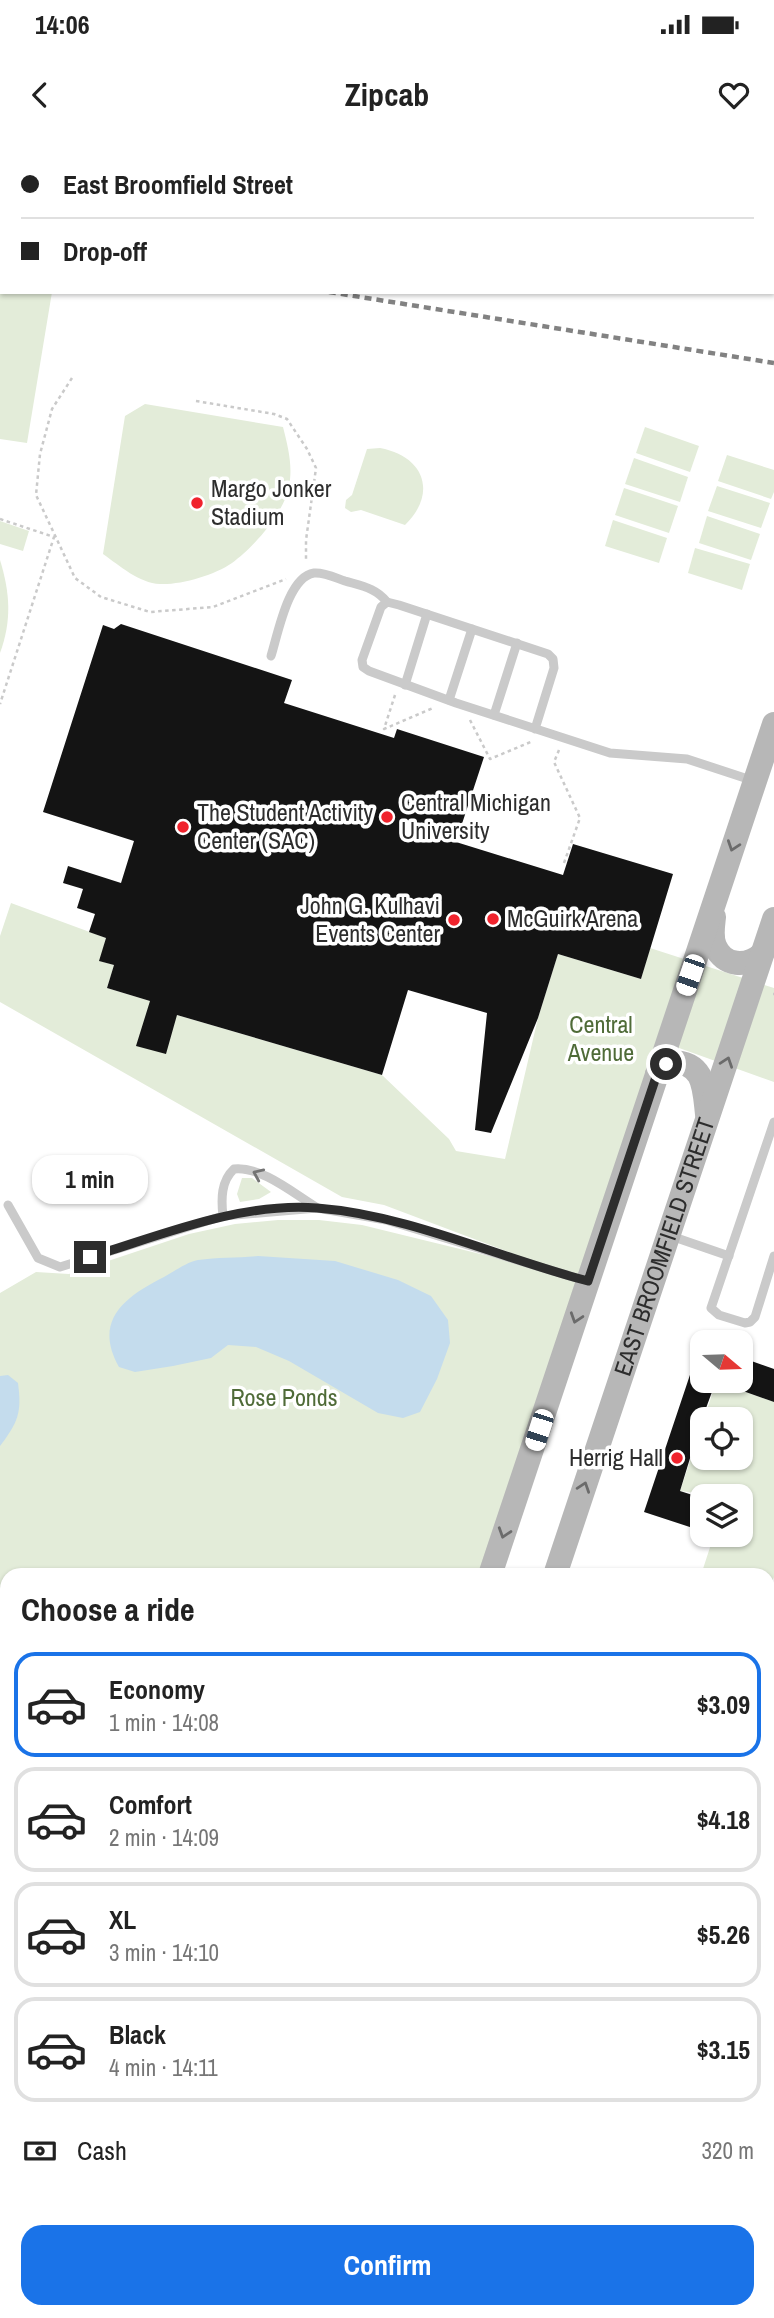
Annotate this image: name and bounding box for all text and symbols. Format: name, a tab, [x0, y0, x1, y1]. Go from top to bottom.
text: 14:06	[35, 7, 90, 42]
text: Zipcab	[345, 73, 429, 116]
icon: back	[21, 76, 59, 114]
icon: heart	[715, 76, 753, 114]
text: East Broomfield Street	[63, 167, 293, 202]
text: Drop-off	[63, 234, 147, 269]
place label: Margo Jonker Stadium	[211, 472, 332, 532]
marker: Margo Jonker Stadium	[189, 495, 205, 511]
place label: Central Michigan University	[401, 786, 551, 846]
place label: The Student Activity Center (SAC)	[197, 796, 373, 856]
marker: Central Michigan University	[379, 809, 395, 825]
marker: The Student Activity Center (SAC)	[175, 819, 191, 835]
one-way arrow	[727, 839, 741, 852]
place label: John G. Kulhavi Events Center	[300, 889, 440, 949]
place label: McGuirk Arena	[507, 902, 638, 934]
marker: McGuirk Arena	[485, 911, 501, 927]
marker: John G. Kulhavi Events Center	[446, 912, 462, 928]
car	[674, 952, 707, 998]
park label: Central Avenue	[567, 1008, 634, 1068]
route start	[650, 1048, 682, 1080]
one-way arrow	[719, 1057, 733, 1069]
street label: EAST BROOMFIELD STREET	[606, 1113, 722, 1380]
callout: 1 min	[32, 1156, 148, 1204]
text: 1 min	[65, 1164, 115, 1195]
one-way arrow	[253, 1168, 265, 1182]
route end	[74, 1241, 106, 1273]
one-way arrow	[570, 1311, 584, 1323]
north arrow	[690, 1330, 752, 1393]
map controls	[690, 1330, 753, 1547]
park label: Rose Ponds	[230, 1381, 338, 1413]
car	[523, 1407, 556, 1453]
button: locate	[690, 1407, 753, 1470]
place label: Herrig Hall	[569, 1441, 663, 1473]
marker: Herrig Hall	[669, 1450, 685, 1466]
one-way arrow	[576, 1482, 590, 1494]
button: layers	[690, 1484, 753, 1547]
one-way arrow	[498, 1527, 512, 1539]
text: Choose a ride	[21, 1588, 195, 1631]
text: Economy	[109, 1672, 205, 1707]
icon: car	[25, 1673, 88, 1736]
text: $3.09	[697, 1687, 750, 1722]
text: 1 min · 14:08	[109, 1707, 219, 1738]
text: Comfort	[109, 1787, 192, 1822]
icon: car	[25, 1788, 88, 1851]
text: $4.18	[697, 1802, 750, 1837]
text: 2 min · 14:09	[109, 1822, 219, 1853]
text: XL	[109, 1902, 136, 1937]
icon: car	[25, 1903, 88, 1966]
text: $5.26	[697, 1917, 750, 1952]
text: 3 min · 14:10	[109, 1937, 219, 1968]
text: Black	[109, 2017, 166, 2052]
icon: car	[25, 2018, 88, 2081]
text: $3.15	[697, 2032, 750, 2067]
text: 4 min · 14:11	[109, 2052, 218, 2083]
icon: cash	[21, 2132, 59, 2170]
text: Cash	[77, 2133, 127, 2168]
text: 320 m	[702, 2135, 754, 2166]
button: Confirm	[21, 2225, 754, 2305]

